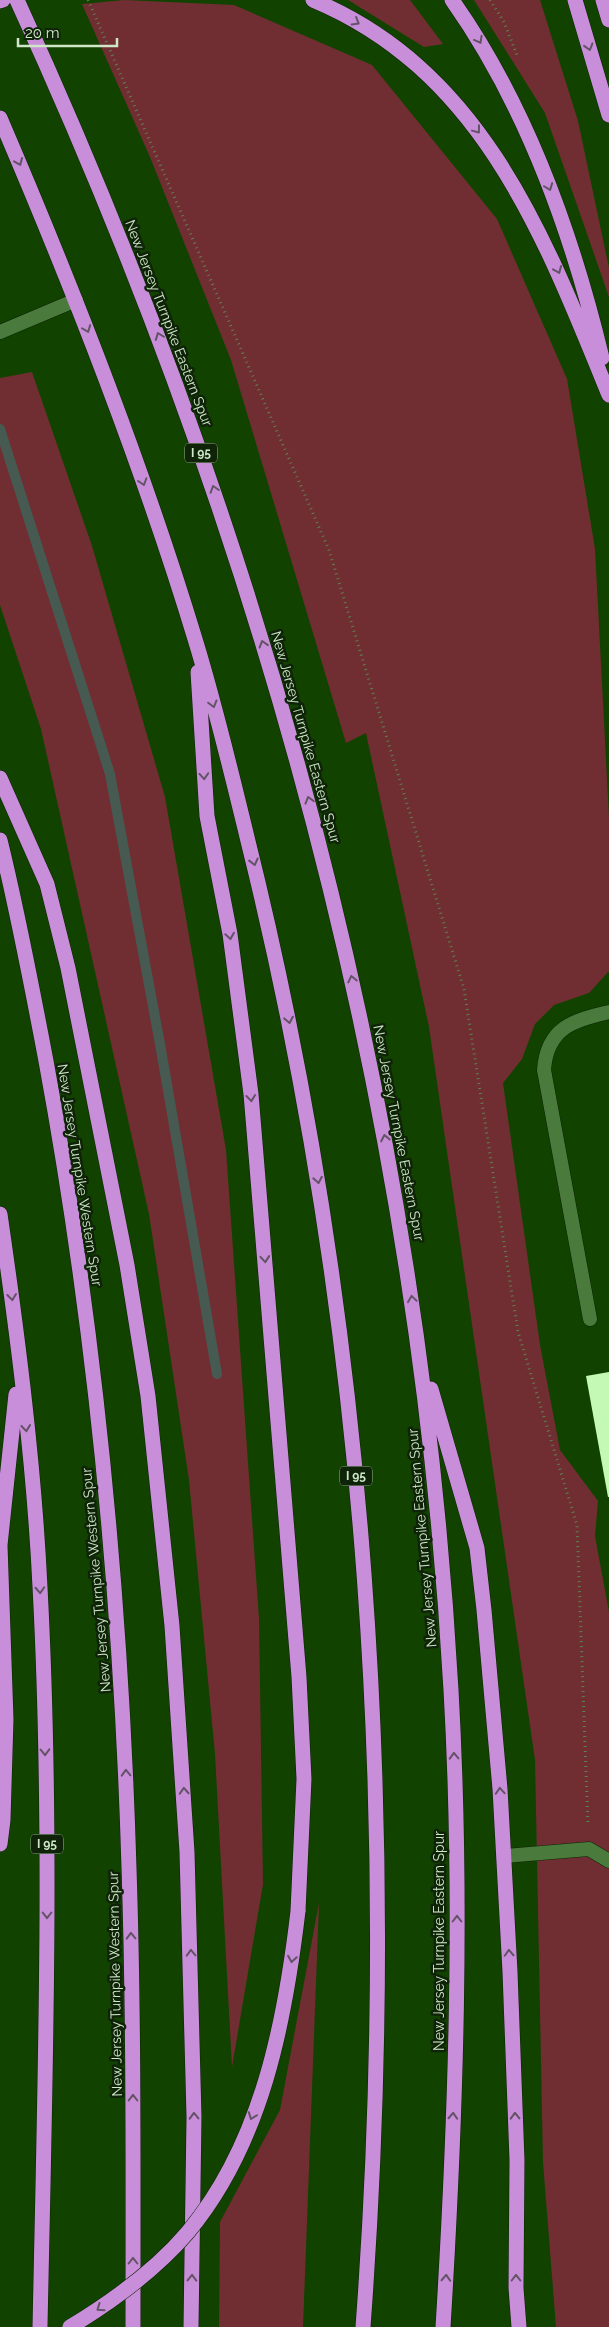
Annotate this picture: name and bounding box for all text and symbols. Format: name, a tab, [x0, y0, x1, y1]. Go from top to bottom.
scale bar	[18, 15, 116, 47]
one-way arrow	[351, 16, 360, 26]
text: 20 m	[25, 24, 60, 42]
one-way arrow	[473, 35, 483, 44]
one-way arrow	[583, 42, 593, 50]
one-way arrow	[471, 124, 480, 134]
one-way arrow	[13, 157, 24, 166]
one-way arrow	[542, 182, 553, 191]
street label: New Jersey Turnpike Eastern Spur	[122, 218, 216, 429]
one-way arrow	[551, 265, 562, 274]
one-way arrow	[81, 324, 92, 333]
one-way arrow	[155, 332, 165, 341]
road number: I 95	[185, 443, 217, 462]
one-way arrow	[137, 477, 147, 485]
one-way arrow	[210, 485, 220, 494]
street label: New Jersey Turnpike Eastern Spur	[268, 629, 344, 845]
one-way arrow	[259, 640, 269, 648]
one-way arrow	[207, 700, 218, 709]
one-way arrow	[199, 773, 210, 781]
one-way arrow	[304, 796, 314, 804]
one-way arrow	[248, 857, 259, 866]
one-way arrow	[225, 932, 235, 941]
one-way arrow	[347, 975, 358, 984]
one-way arrow	[283, 1016, 294, 1025]
street label: New Jersey Turnpike Eastern Spur	[370, 1024, 428, 1242]
street label: New Jersey Turnpike Western Spur	[54, 1063, 106, 1287]
one-way arrow	[245, 1094, 256, 1102]
one-way arrow	[380, 1134, 391, 1143]
one-way arrow	[313, 1176, 323, 1184]
one-way arrow	[259, 1256, 270, 1264]
one-way arrow	[6, 1293, 17, 1301]
one-way arrow	[407, 1294, 418, 1302]
one-way arrow	[20, 1424, 31, 1432]
street label: New Jersey Turnpike Eastern Spur	[404, 1428, 440, 1648]
road number: I 95	[340, 1466, 372, 1485]
street label: New Jersey Turnpike Western Spur	[78, 1467, 114, 1693]
one-way arrow	[35, 1586, 46, 1594]
one-way arrow	[40, 1749, 50, 1757]
one-way arrow	[449, 1752, 459, 1760]
one-way arrow	[120, 1769, 131, 1777]
one-way arrow	[178, 1787, 189, 1795]
one-way arrow	[494, 1787, 505, 1795]
street label: New Jersey Turnpike Eastern Spur	[431, 1831, 447, 2051]
road number: I 95	[31, 1835, 63, 1854]
street label: New Jersey Turnpike Western Spur	[105, 1871, 125, 2097]
one-way arrow	[42, 1912, 52, 1919]
one-way arrow	[452, 1914, 462, 1922]
one-way arrow	[126, 1932, 136, 1940]
one-way arrow	[185, 1949, 196, 1957]
one-way arrow	[504, 1949, 515, 1957]
one-way arrow	[287, 1955, 298, 1963]
one-way arrow	[128, 2094, 138, 2102]
one-way arrow	[248, 2111, 258, 2120]
one-way arrow	[189, 2112, 199, 2120]
one-way arrow	[447, 2112, 458, 2120]
one-way arrow	[510, 2112, 521, 2120]
one-way arrow	[128, 2257, 138, 2264]
one-way arrow	[187, 2274, 197, 2282]
one-way arrow	[441, 2274, 452, 2282]
one-way arrow	[511, 2274, 522, 2282]
one-way arrow	[96, 2302, 105, 2312]

